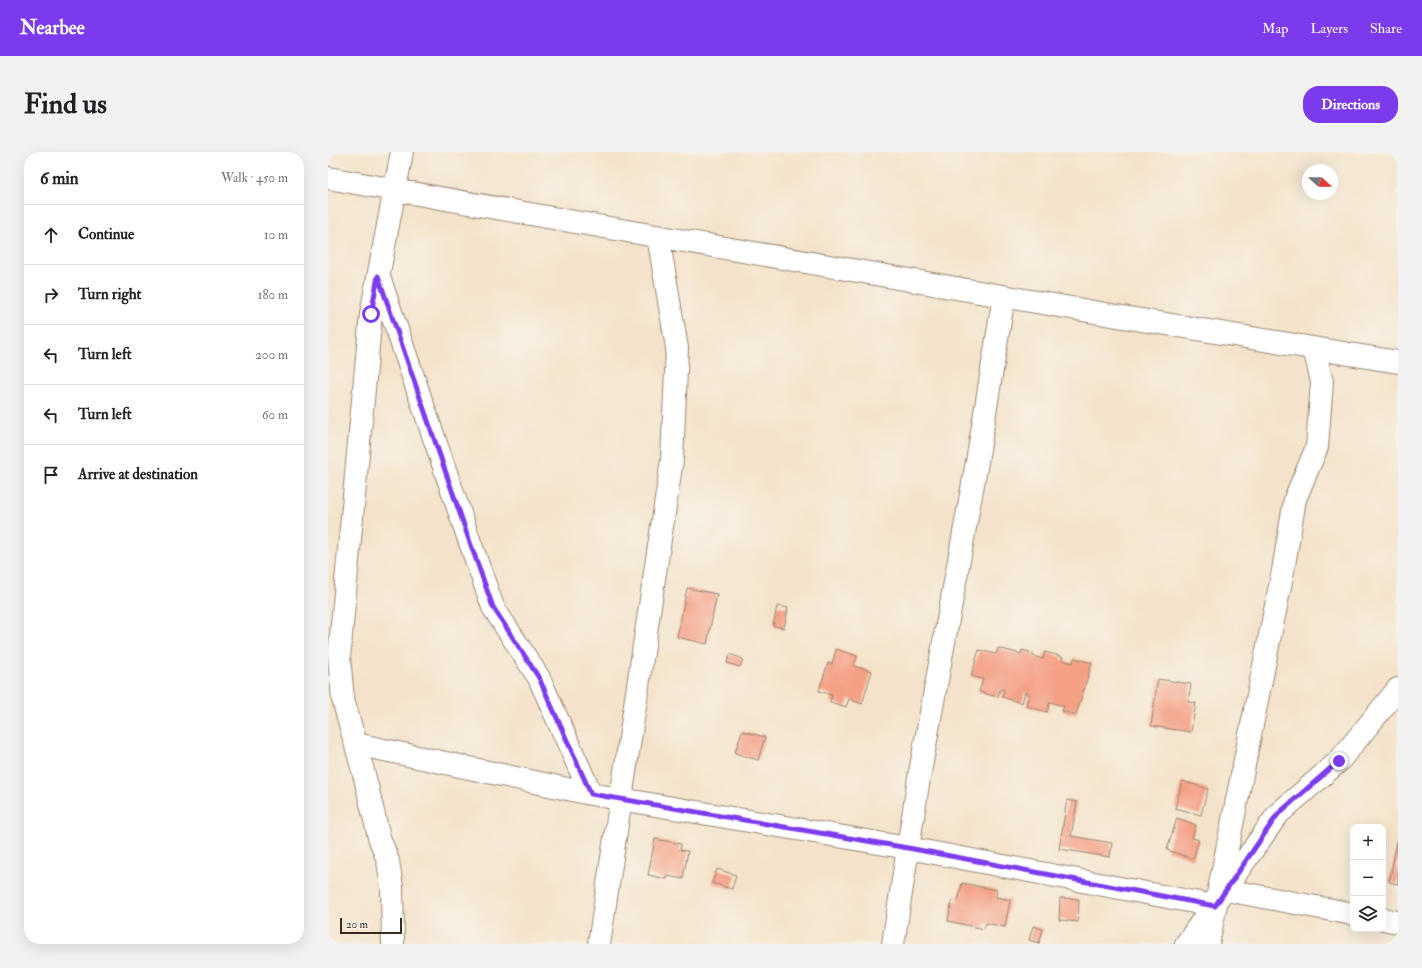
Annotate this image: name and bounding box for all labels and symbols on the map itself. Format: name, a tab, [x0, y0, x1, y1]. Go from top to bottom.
north arrow	[1302, 164, 1338, 200]
route start	[362, 305, 380, 323]
route end	[1330, 752, 1348, 770]
scale bar	[340, 916, 402, 935]

